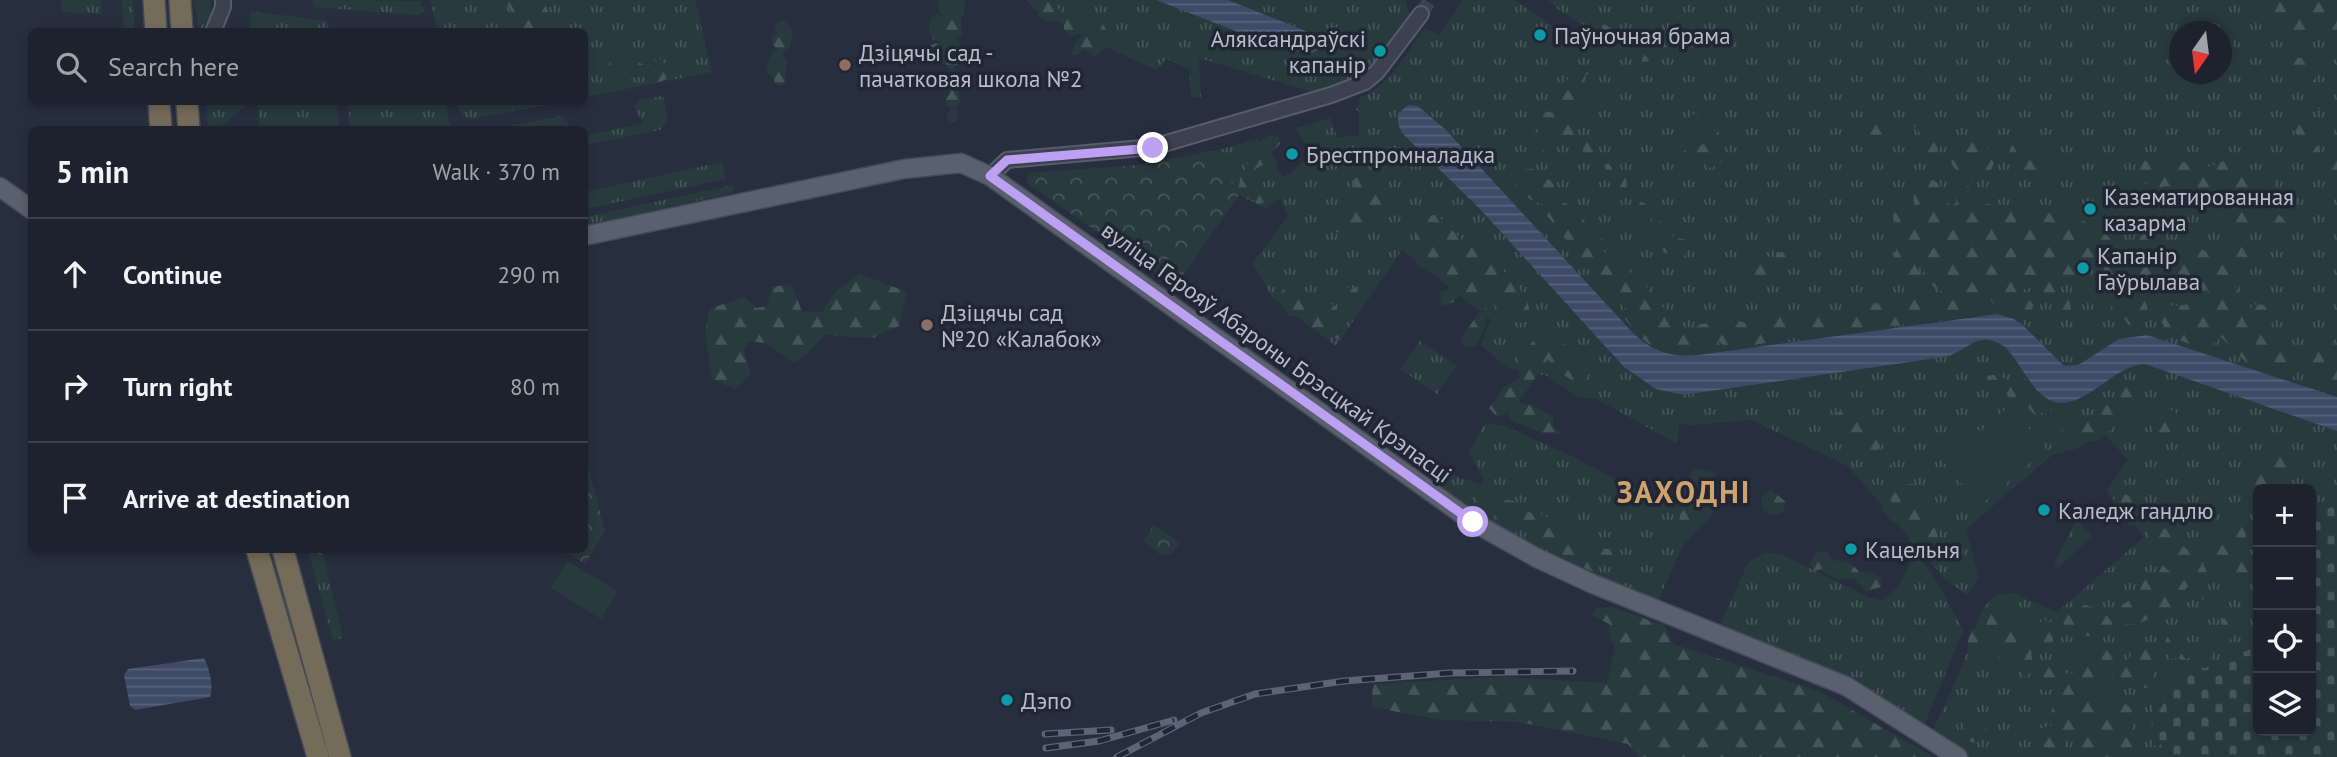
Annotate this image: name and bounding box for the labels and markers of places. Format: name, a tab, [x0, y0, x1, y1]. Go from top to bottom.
place label: Паўночная брама	[1554, 21, 1731, 50]
place label: Аляксандраўскі капанір	[1211, 24, 1366, 79]
marker: Паўночная брама	[1532, 27, 1548, 43]
place label: Дзіцячы сад - пачатковая школа №2	[859, 38, 1083, 93]
marker: Аляксандраўскі капанір	[1372, 43, 1388, 59]
marker: Дзіцячы сад - пачатковая школа №2	[837, 57, 853, 73]
place label: Брестпромналадка	[1306, 140, 1495, 169]
marker: Брестпромналадка	[1284, 146, 1300, 162]
place label: Казематированная казарма	[2104, 182, 2294, 237]
marker: Казематированная казарма	[2082, 201, 2098, 217]
place label: Капанір Гаўрылава	[2097, 241, 2200, 296]
marker: Капанір Гаўрылава	[2075, 260, 2091, 276]
place label: Дзіцячы сад №20 «Калабок»	[941, 298, 1102, 353]
marker: Дзіцячы сад №20 «Калабок»	[919, 317, 935, 333]
place label: Каледж гандлю	[2058, 496, 2213, 525]
marker: Каледж гандлю	[2036, 502, 2052, 518]
place label: Кацельня	[1865, 535, 1960, 564]
marker: Кацельня	[1843, 541, 1859, 557]
place label: Дэпо	[1021, 686, 1072, 715]
marker: Дэпо	[999, 692, 1015, 708]

